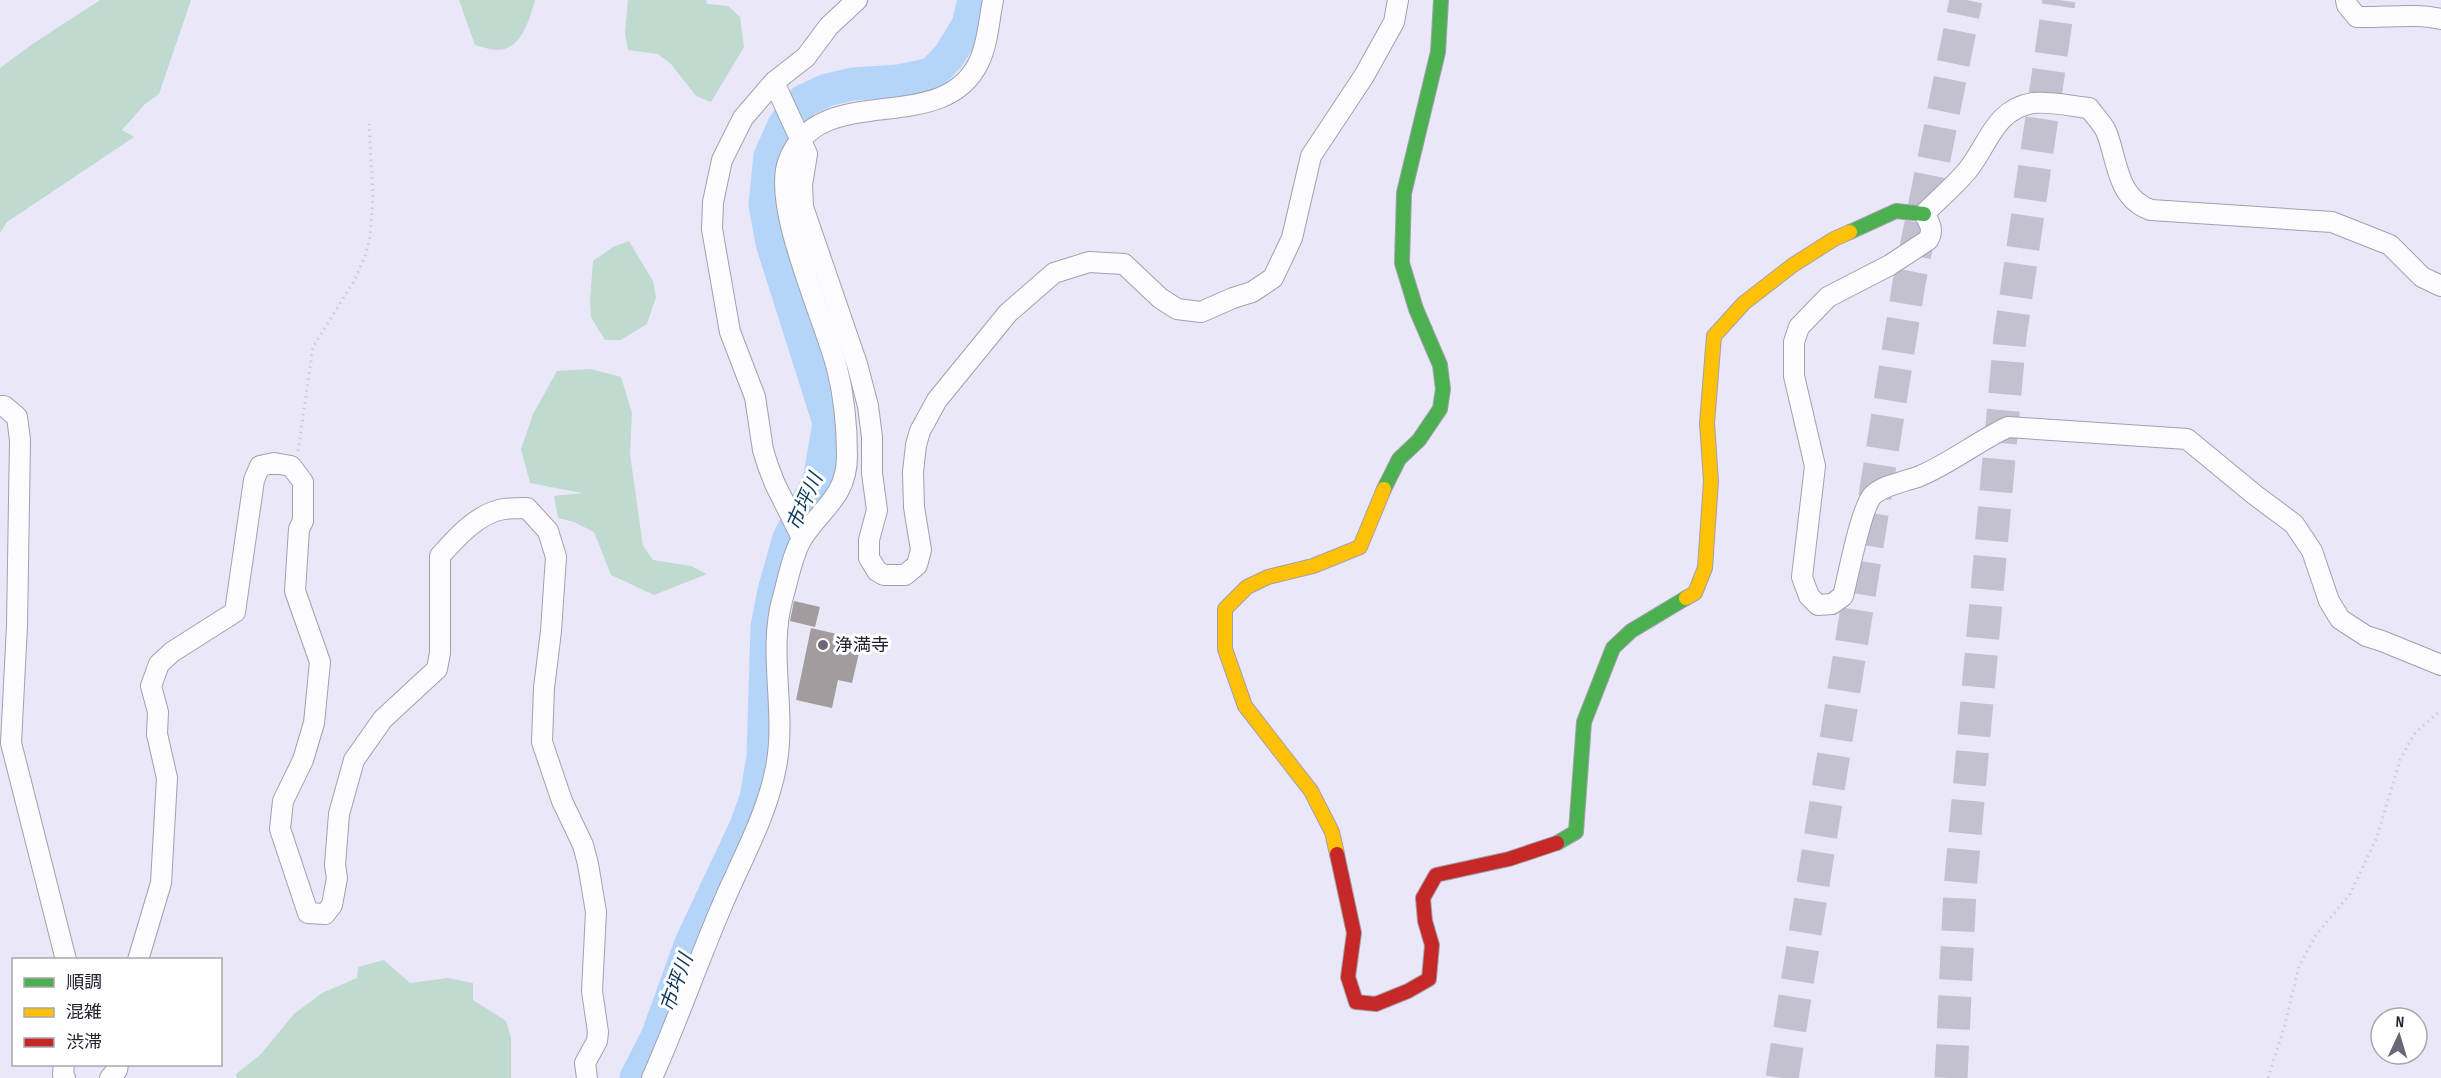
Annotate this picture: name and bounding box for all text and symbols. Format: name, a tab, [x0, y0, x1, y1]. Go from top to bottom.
water label: 市坪川	[782, 468, 829, 534]
place label: 浄満寺	[835, 635, 889, 656]
marker: 浄満寺	[816, 638, 830, 652]
water label: 市坪川	[655, 949, 699, 1015]
legend	[12, 958, 222, 1066]
text: 順調	[66, 972, 102, 993]
text: 混雑	[66, 1002, 102, 1023]
north arrow	[2369, 1006, 2429, 1066]
text: N	[2395, 1013, 2405, 1032]
text: 渋滞	[66, 1032, 102, 1053]

